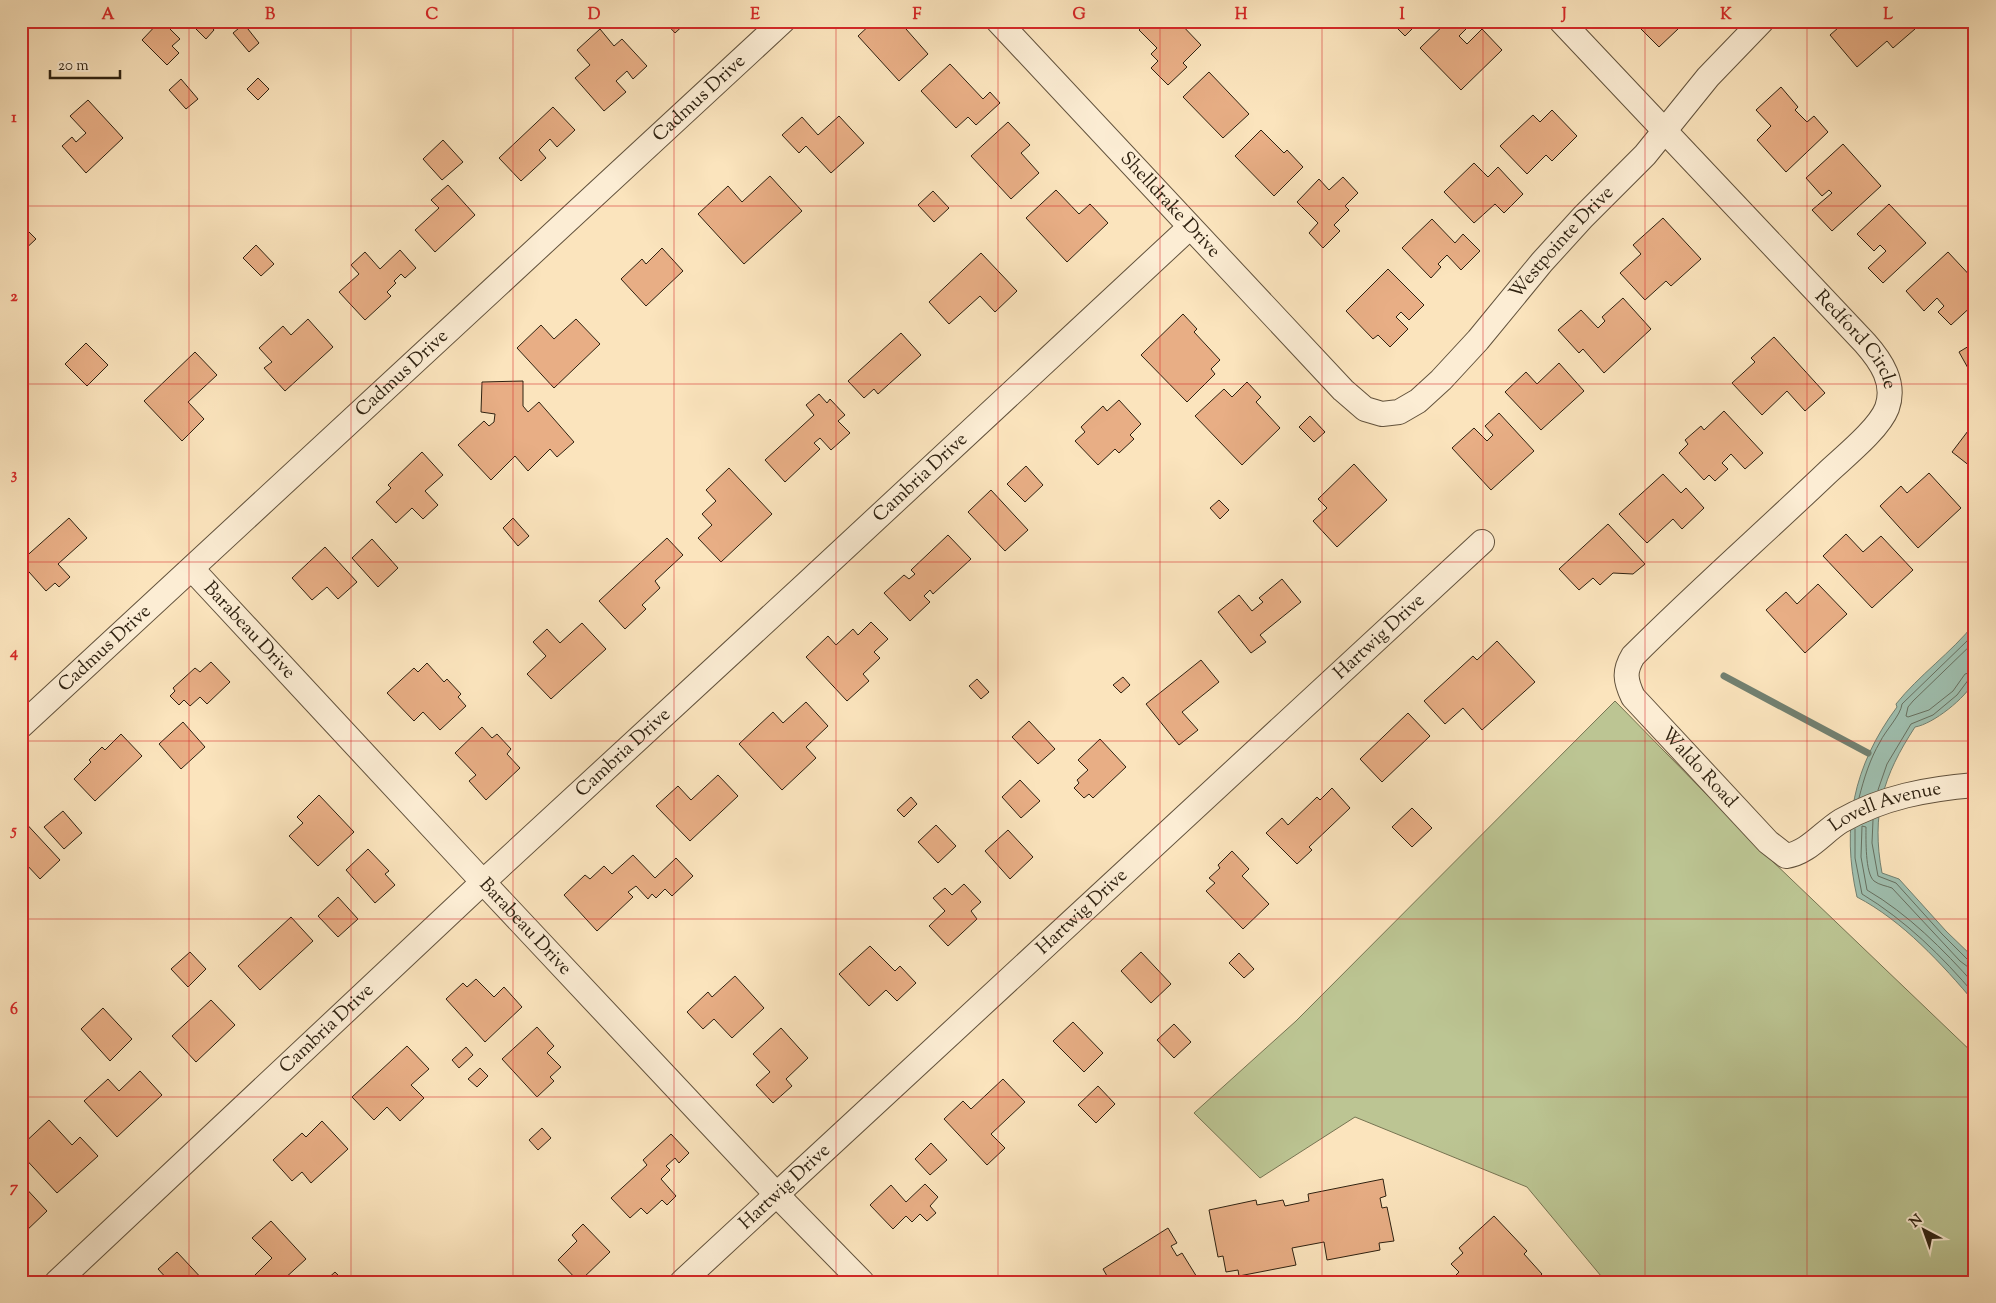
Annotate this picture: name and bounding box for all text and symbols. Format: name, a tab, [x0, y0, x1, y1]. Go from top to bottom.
text: A	[102, 4, 115, 27]
text: B	[265, 4, 275, 27]
text: C	[426, 4, 439, 27]
text: D	[588, 4, 601, 27]
text: E	[750, 4, 760, 27]
text: F	[913, 4, 922, 27]
text: G	[1072, 4, 1086, 27]
text: H	[1235, 4, 1248, 27]
text: I	[1399, 4, 1405, 27]
text: J	[1560, 4, 1567, 27]
text: K	[1720, 4, 1732, 27]
text: L	[1883, 4, 1893, 27]
scale bar	[50, 48, 120, 80]
street label: Cadmus Drive	[647, 48, 752, 149]
text: 20 m	[58, 56, 89, 77]
text: 1	[11, 107, 17, 130]
street label: Shelldrake Drive	[1114, 146, 1227, 264]
street label: Westpointe Drive	[1503, 180, 1620, 305]
street label: Redford Circle	[1808, 284, 1903, 391]
text: 2	[10, 286, 18, 309]
street label: Cadmus Drive	[349, 323, 455, 424]
street label: Cambria Drive	[867, 427, 974, 529]
text: 3	[11, 464, 18, 487]
street label: Barabeau Drive	[197, 576, 302, 685]
street label: Hartwig Drive	[1328, 588, 1431, 686]
street label: Cadmus Drive	[52, 598, 157, 699]
text: 4	[9, 642, 18, 665]
street label: Cambria Drive	[570, 702, 677, 804]
street label: Waldo Road	[1654, 721, 1744, 814]
street label: Lovell Avenue	[1823, 775, 1943, 839]
text: 5	[9, 820, 17, 843]
street label: Hartwig Drive	[1030, 863, 1134, 961]
street label: Barabeau Drive	[473, 872, 578, 982]
street label: Cambria Drive	[273, 977, 380, 1080]
text: 6	[10, 999, 18, 1022]
street label: Hartwig Drive	[733, 1138, 837, 1236]
text: 7	[10, 1177, 19, 1200]
north arrow	[1898, 1206, 1948, 1256]
text: N	[1906, 1210, 1928, 1233]

